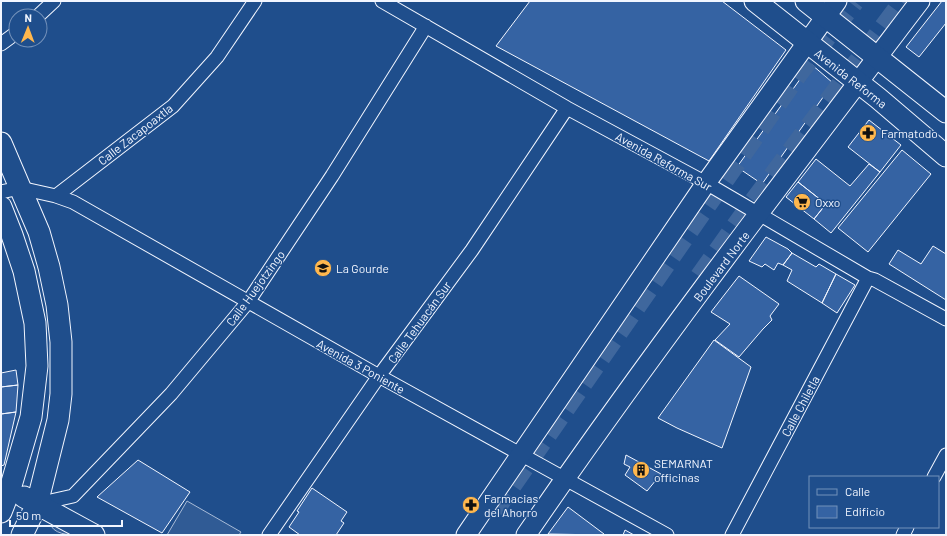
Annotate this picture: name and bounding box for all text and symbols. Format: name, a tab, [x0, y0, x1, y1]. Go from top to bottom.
north arrow	[8, 8, 48, 48]
text: N	[24, 11, 32, 24]
street label: Avenida Reforma	[812, 45, 890, 111]
street label: Calle Zacapoaxtla	[95, 100, 175, 168]
pharmacy icon: Farmatodo	[858, 123, 878, 143]
place label: Farmatodo	[881, 126, 938, 140]
street label: Avenida Reforma Sur	[613, 129, 715, 194]
supermarket icon: Oxxo	[792, 192, 812, 212]
place label: Oxxo	[815, 195, 840, 209]
street label: Boulevard Norte	[690, 228, 752, 304]
street label: Calle Huejotzingo	[223, 248, 287, 328]
school or university icon: La Gourde	[313, 258, 333, 278]
place label: La Gourde	[336, 261, 389, 275]
street label: Calle Tehuacán Sur	[385, 278, 454, 366]
street label: Avenida 3 Poniente	[315, 336, 407, 396]
street label: Calle Chiletla	[778, 373, 822, 439]
place label: SEMARNAT officinas	[654, 456, 713, 484]
building icon: SEMARNAT officinas	[631, 460, 651, 480]
legend	[809, 476, 939, 528]
text: Calle	[845, 484, 870, 498]
place label: Farmacias del Ahorro	[484, 491, 538, 519]
pharmacy icon: Farmacias del Ahorro	[461, 495, 481, 515]
scale bar	[10, 502, 122, 528]
text: Edificio	[845, 504, 885, 518]
text: 50 m	[16, 508, 41, 522]

